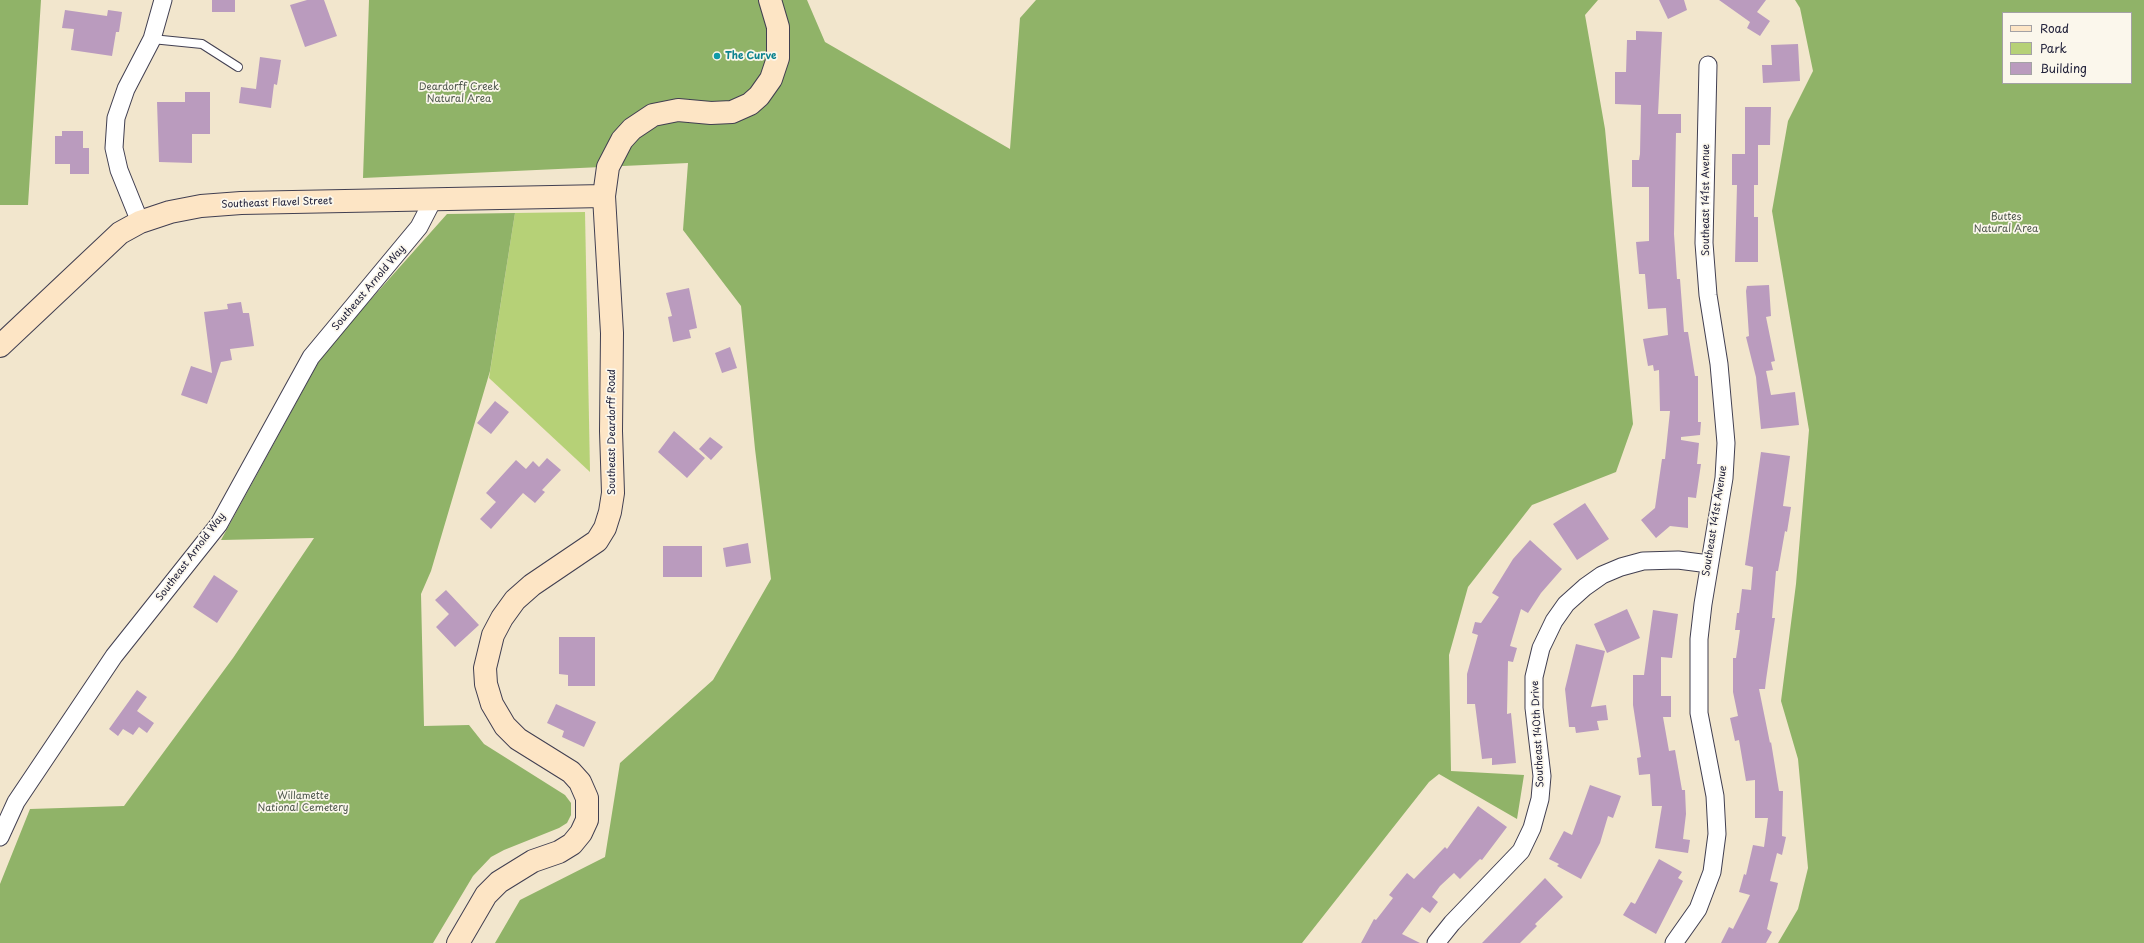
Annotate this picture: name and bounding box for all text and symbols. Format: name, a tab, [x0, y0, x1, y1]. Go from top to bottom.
legend	[2002, 12, 2132, 84]
text: Road	[2040, 19, 2069, 37]
text: Park	[2040, 39, 2067, 57]
place label: The Curve	[725, 50, 776, 62]
marker: The Curve	[712, 51, 722, 61]
text: Building	[2040, 59, 2087, 77]
park label: Deardorff Creek Natural Area	[419, 81, 499, 104]
street label: Southeast 141st Avenue	[1700, 144, 1712, 256]
street label: Southeast Flavel Street	[221, 195, 333, 211]
park label: Buttes Natural Area	[1974, 211, 2038, 234]
street label: Southeast Arnold Way	[330, 243, 408, 333]
street label: Southeast Deardorff Road	[606, 369, 618, 495]
street label: Southeast 141st Avenue	[1700, 465, 1730, 577]
street label: Southeast Arnold Way	[154, 510, 228, 604]
street label: Southeast 140th Drive	[1529, 680, 1547, 788]
park label: Willamette National Cemetery	[258, 790, 348, 814]

